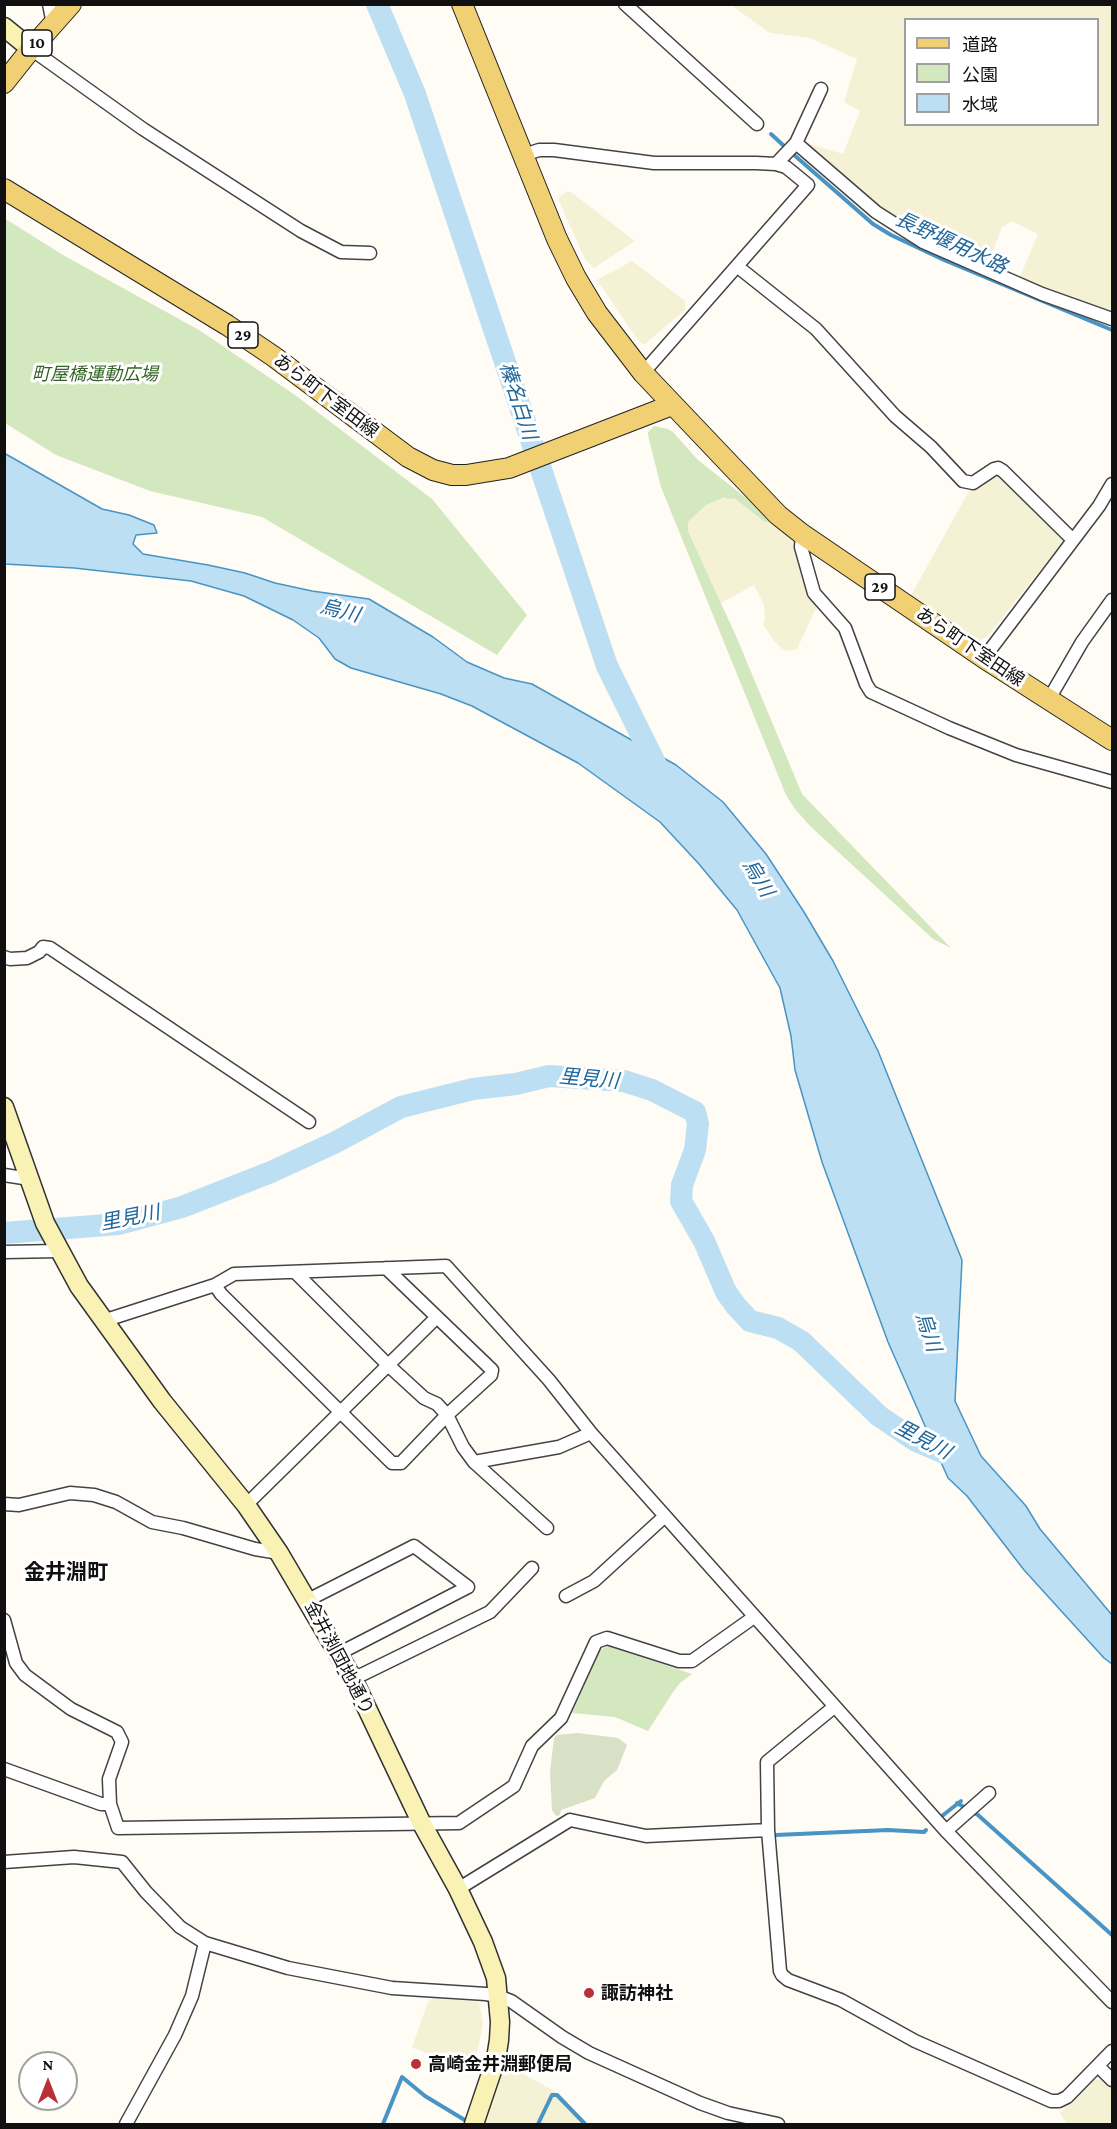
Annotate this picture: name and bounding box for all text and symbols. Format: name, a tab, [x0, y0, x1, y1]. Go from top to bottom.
legend	[904, 18, 1099, 126]
road number: 10	[22, 30, 52, 56]
text: 道路	[962, 35, 998, 55]
text: 公園	[962, 65, 998, 85]
text: 水域	[962, 95, 998, 115]
water label: 長野堰用水路	[892, 207, 1010, 279]
road number: 29	[228, 322, 258, 348]
street label: あら町下室田線	[269, 349, 383, 443]
water label: 榛名白川	[494, 359, 542, 443]
park label: 町屋橋運動広場	[32, 363, 158, 385]
road number: 29	[865, 574, 895, 600]
water label: 烏川	[318, 595, 362, 627]
street label: あら町下室田線	[912, 603, 1028, 691]
water label: 烏川	[737, 855, 779, 901]
water label: 里見川	[558, 1064, 620, 1094]
water label: 里見川	[98, 1200, 162, 1236]
water label: 烏川	[910, 1309, 946, 1355]
water label: 里見川	[891, 1415, 955, 1465]
district label: 金井淵町	[24, 1560, 108, 1586]
street label: 金井渕団地通り	[300, 1597, 378, 1719]
place label: 諏訪神社	[601, 1982, 673, 2004]
marker: 諏訪神社	[582, 1986, 596, 2000]
north arrow	[18, 2051, 78, 2111]
place label: 高崎金井淵郵便局	[428, 2053, 572, 2075]
text: N	[43, 2056, 53, 2073]
marker: 高崎金井淵郵便局	[409, 2057, 423, 2071]

